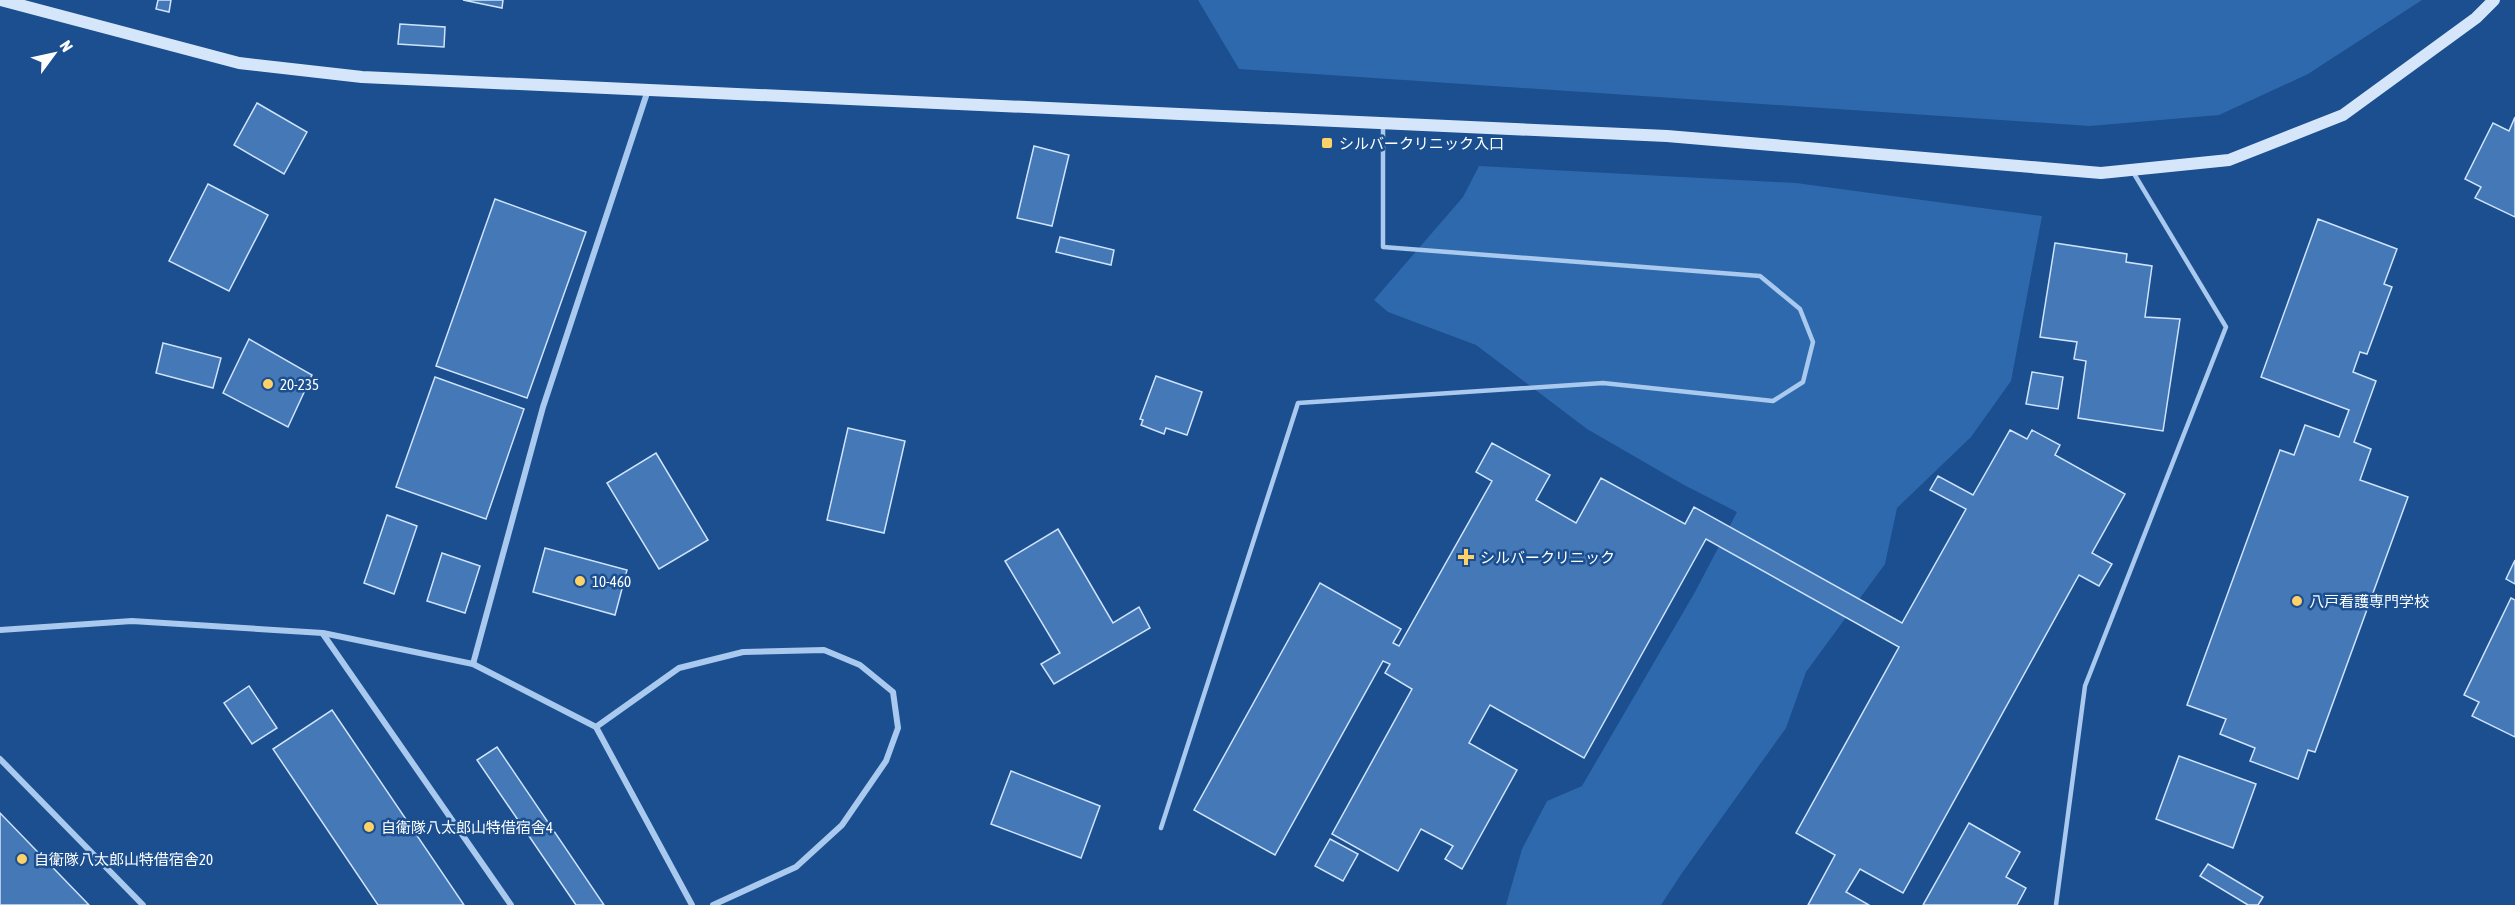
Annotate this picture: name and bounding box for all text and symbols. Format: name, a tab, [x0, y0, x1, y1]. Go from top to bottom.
north arrow	[24, 24, 84, 84]
text: N	[56, 37, 77, 55]
place label: シルバークリニック入口	[1339, 135, 1504, 152]
marker: シルバークリニック入口	[1320, 136, 1334, 150]
place label: 20-235	[280, 376, 319, 393]
marker: 20-235	[261, 377, 275, 391]
marker: シルバークリニック	[1457, 548, 1475, 566]
place label: シルバークリニック	[1480, 549, 1615, 566]
place label: 10-460	[592, 573, 631, 590]
marker: 10-460	[573, 574, 587, 588]
place label: 八戸看護専門学校	[2309, 593, 2429, 610]
marker: 八戸看護専門学校	[2290, 594, 2304, 608]
place label: 自衛隊八太郎山特借宿舎4	[381, 819, 553, 836]
marker: 自衛隊八太郎山特借宿舎4	[362, 820, 376, 834]
place label: 自衛隊八太郎山特借宿舎20	[34, 851, 213, 868]
marker: 自衛隊八太郎山特借宿舎20	[15, 852, 29, 866]

